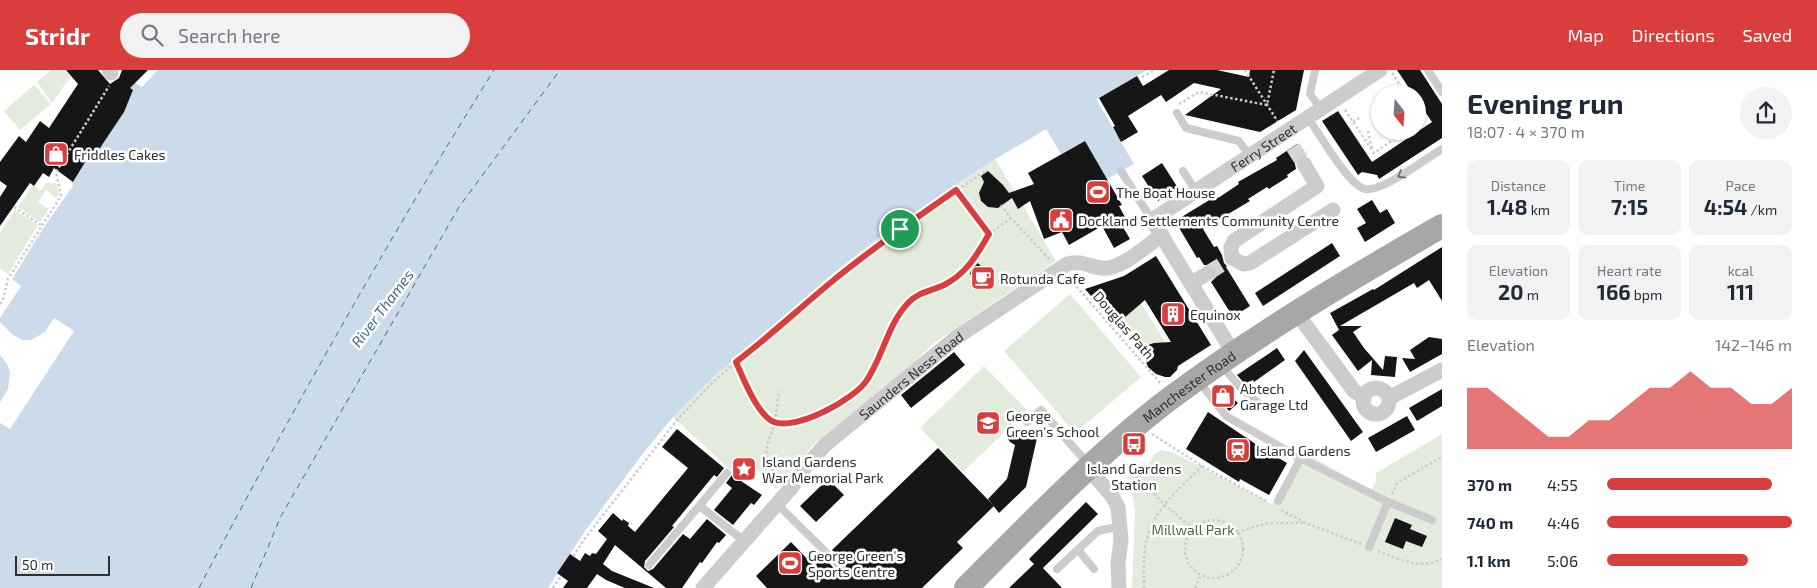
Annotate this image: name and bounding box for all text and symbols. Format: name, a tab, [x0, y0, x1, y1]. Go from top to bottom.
search box	[120, 13, 470, 58]
text: Stridr	[25, 21, 90, 50]
icon: search	[138, 21, 166, 49]
text: Search here	[178, 24, 280, 47]
text: Map	[1567, 24, 1604, 46]
text: Directions	[1632, 24, 1715, 46]
text: Saved	[1743, 24, 1792, 46]
north arrow	[1371, 85, 1426, 140]
map controls	[1371, 85, 1426, 140]
text: Evening run	[1467, 86, 1624, 120]
button: share	[1740, 87, 1792, 139]
street label: Ferry Street	[1227, 119, 1299, 175]
text: 18:07 · 4 × 370 m	[1467, 122, 1585, 141]
shop icon: Friddles Cakes	[43, 141, 69, 167]
place label: Friddles Cakes	[74, 146, 166, 163]
one-way arrow	[1397, 169, 1406, 178]
text: Distance	[1491, 177, 1546, 194]
text: Time	[1614, 177, 1645, 194]
text: Pace	[1725, 177, 1756, 194]
sports icon: The Boat House	[1085, 179, 1111, 205]
place label: The Boat House	[1116, 184, 1216, 201]
text: 1.48	[1487, 194, 1528, 219]
text: 7:15	[1611, 194, 1648, 219]
text: 4:54	[1704, 194, 1748, 219]
text: km	[1528, 201, 1550, 218]
text: /km	[1748, 201, 1777, 218]
public building icon: Dockland Settlements Community Centre	[1048, 207, 1074, 233]
pin	[879, 208, 921, 250]
place label: Dockland Settlements Community Centre	[1078, 212, 1339, 229]
icon: arrive	[886, 215, 914, 243]
text: Elevation	[1489, 262, 1548, 279]
text: Heart rate	[1597, 262, 1662, 279]
text: kcal	[1728, 262, 1753, 279]
water label: River Thames	[347, 265, 417, 350]
cafe icon: Rotunda Cafe	[970, 265, 996, 291]
place label: Rotunda Cafe	[1000, 270, 1085, 287]
text: 20	[1498, 279, 1524, 304]
text: 166	[1597, 279, 1631, 304]
text: 111	[1727, 279, 1754, 304]
text: m	[1524, 286, 1539, 303]
text: bpm	[1631, 286, 1662, 303]
street label: Douglas Path	[1090, 288, 1158, 362]
building icon: Equinox	[1160, 301, 1186, 327]
place label: Equinox	[1190, 306, 1241, 323]
street label: Saunders Ness Road	[855, 327, 966, 423]
text: Elevation	[1467, 335, 1535, 354]
text: 142–146 m	[1715, 335, 1792, 354]
street label: Manchester Road	[1138, 346, 1238, 426]
place label: Abtech Garage Ltd	[1240, 380, 1308, 413]
shop icon: Abtech Garage Ltd	[1210, 383, 1236, 409]
place label: George Green's School	[1006, 407, 1100, 440]
school or university icon: George Green's School	[975, 410, 1001, 436]
bus stop icon: Island Gardens Station	[1121, 431, 1147, 457]
station icon: Island Gardens	[1225, 437, 1251, 463]
place label: Island Gardens	[1256, 442, 1351, 459]
place label: Island Gardens War Memorial Park	[762, 453, 884, 486]
place icon: Island Gardens War Memorial Park	[731, 456, 757, 482]
place label: Island Gardens Station	[1087, 460, 1181, 493]
text: 370 m	[1467, 475, 1512, 494]
text: 4:55	[1547, 475, 1578, 494]
text: 740 m	[1467, 513, 1513, 532]
text: 4:46	[1547, 513, 1580, 532]
park label: Millwall Park	[1152, 521, 1234, 538]
place label: George Green's Sports Centre	[808, 547, 904, 580]
sports icon: George Green's Sports Centre	[777, 550, 803, 576]
text: 1.1 km	[1467, 551, 1511, 570]
text: 5:06	[1547, 551, 1578, 570]
scale bar	[15, 553, 110, 576]
text: 50 m	[22, 556, 53, 573]

